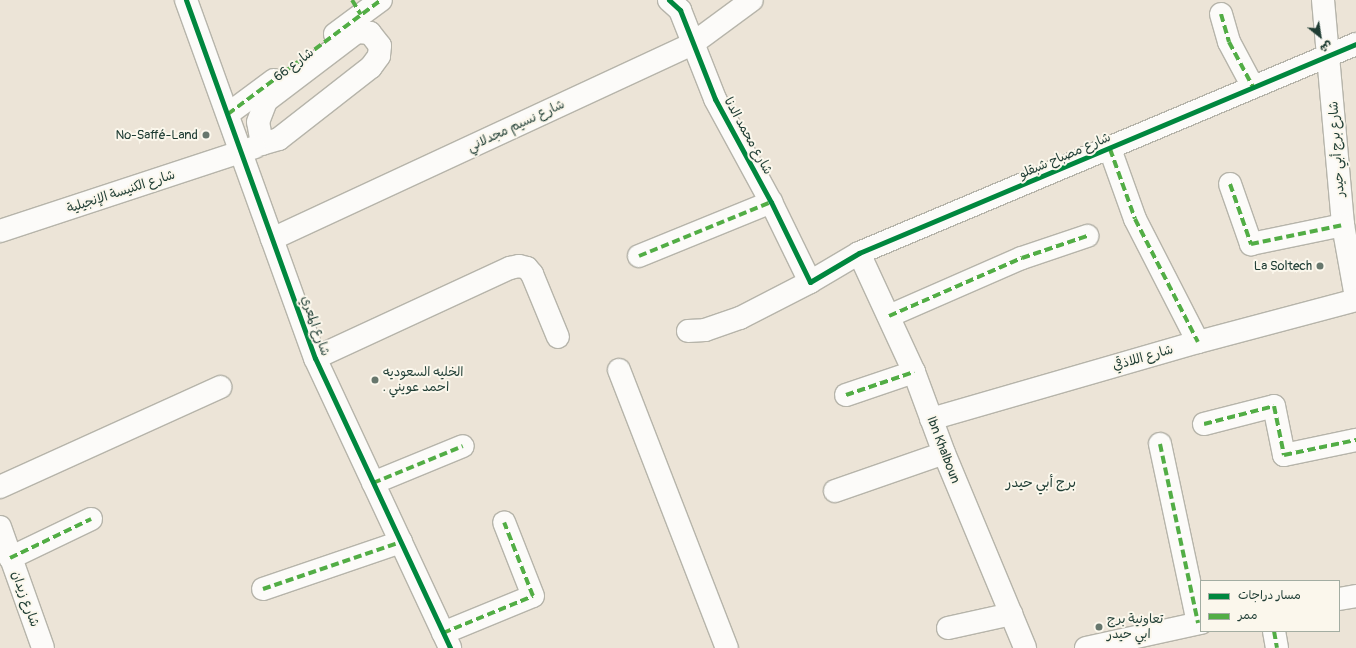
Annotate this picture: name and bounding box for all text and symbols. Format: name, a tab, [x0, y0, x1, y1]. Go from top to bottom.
north arrow	[1300, 16, 1340, 56]
text: ش	[1318, 38, 1335, 55]
street label: شارع 66	[271, 45, 317, 85]
street label: شارع محمد الدنا	[720, 95, 776, 177]
street label: شارع نسيم مجدلاني	[465, 97, 567, 155]
street label: شارع برج أبي حيدر	[1326, 101, 1348, 197]
place label: No-Saffé-Land	[115, 127, 198, 143]
marker: No-Saffé-Land	[201, 130, 211, 140]
street label: شارع مصباح شبقلو	[1017, 130, 1113, 182]
street label: شارع الكنيسة الإنجيلية	[65, 167, 177, 217]
place label: La Soltech	[1254, 258, 1312, 274]
marker: La Soltech	[1315, 261, 1325, 271]
street label: شارع المعري	[297, 294, 333, 358]
street label: شارع اللاذقي	[1111, 342, 1175, 374]
place label: الخليه السعوديه . احمد عويني	[383, 365, 463, 396]
marker: الخليه السعوديه . احمد عويني	[370, 375, 380, 385]
street label: Ibn Khalboun	[923, 414, 963, 486]
district label: برج أبي حيدر	[1006, 475, 1076, 491]
street label: شارع زيدان	[8, 569, 42, 629]
legend	[1200, 580, 1340, 632]
text: مسار دراجات	[1238, 588, 1301, 603]
text: ممر	[1238, 608, 1257, 623]
place label: تعاونية برج ابي حيدر	[1107, 612, 1163, 643]
marker: تعاونية برج ابي حيدر	[1094, 622, 1104, 632]

